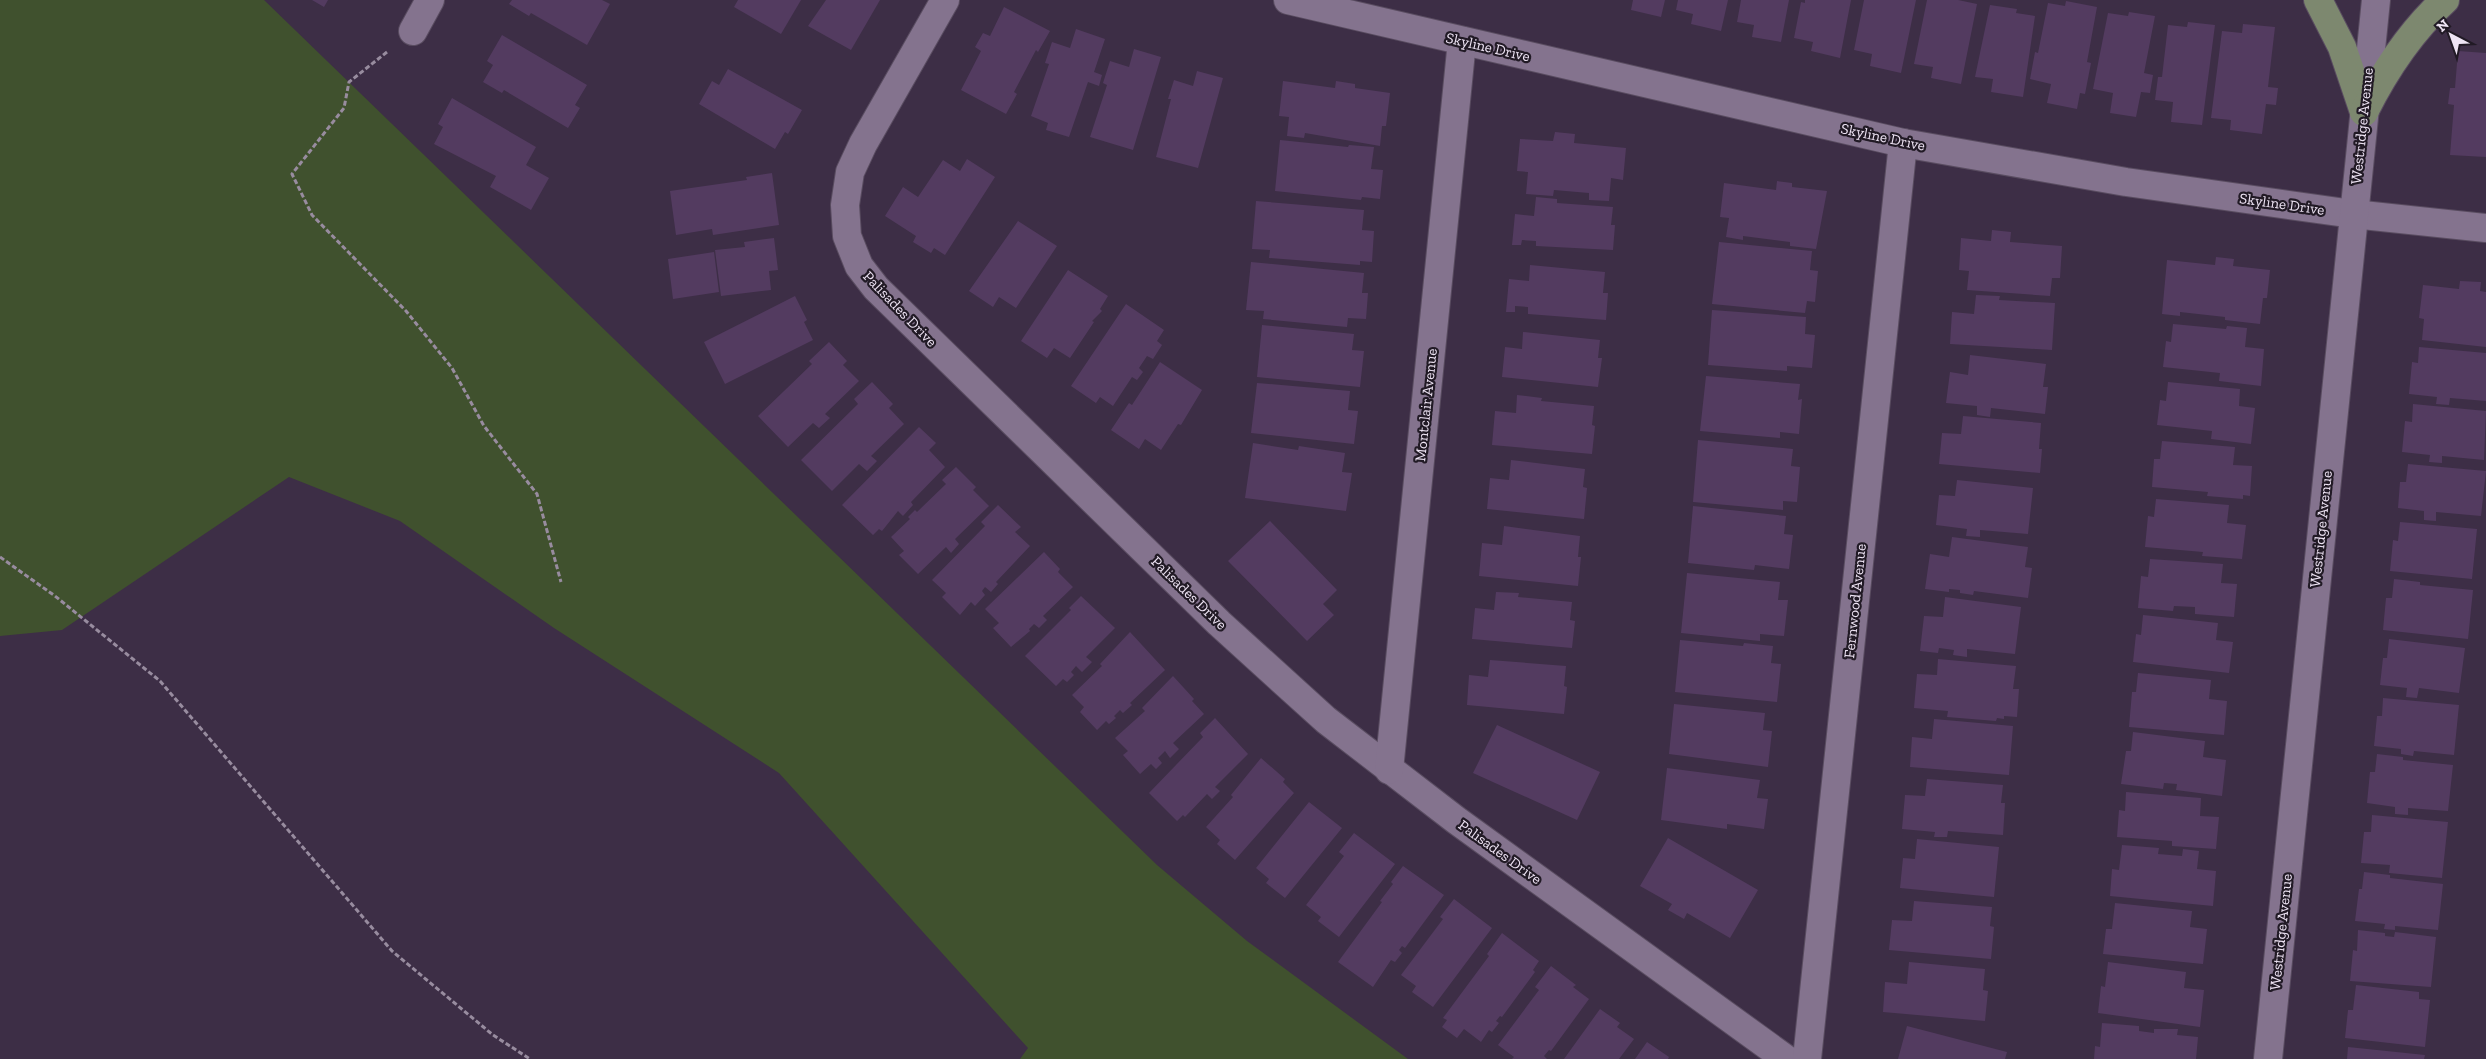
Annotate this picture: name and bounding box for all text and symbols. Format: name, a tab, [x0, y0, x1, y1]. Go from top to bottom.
north arrow	[2426, 10, 2476, 60]
text: N	[2433, 15, 2453, 35]
street label: Skyline Drive	[1444, 29, 1532, 65]
street label: Westridge Avenue	[2347, 67, 2377, 185]
street label: Skyline Drive	[1839, 119, 1927, 155]
street label: Skyline Drive	[2238, 189, 2326, 219]
street label: Palisades Drive	[859, 267, 941, 351]
street label: Montclair Avenue	[1411, 348, 1441, 462]
street label: Westridge Avenue	[2306, 470, 2336, 588]
street label: Fernwood Avenue	[1840, 543, 1870, 659]
street label: Palisades Drive	[1147, 552, 1231, 634]
street label: Palisades Drive	[1455, 816, 1545, 888]
street label: Westridge Avenue	[2266, 873, 2296, 991]

